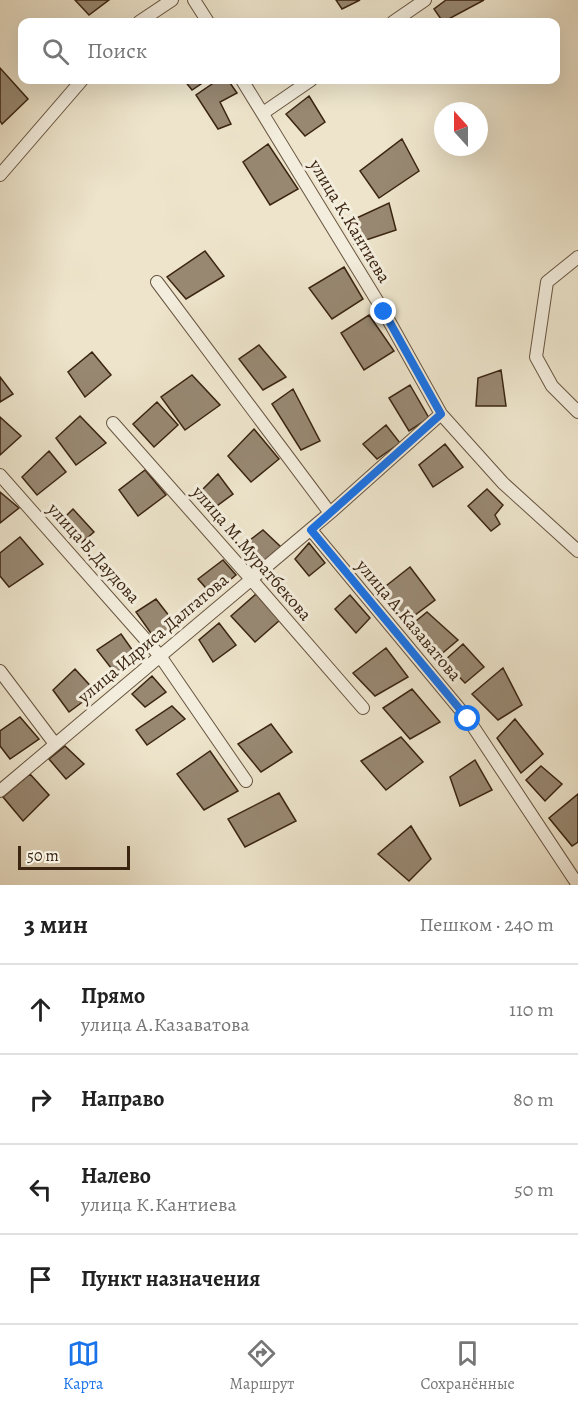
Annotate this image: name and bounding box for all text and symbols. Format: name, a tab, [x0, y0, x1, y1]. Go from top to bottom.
search box	[18, 18, 560, 84]
icon: search	[39, 35, 72, 68]
text: Поиск	[87, 36, 147, 66]
north arrow	[434, 102, 488, 156]
street label: улица К.Кантиева	[303, 154, 397, 288]
route end	[370, 298, 396, 324]
street label: улица М.Муратбекова	[186, 480, 318, 626]
street label: улица Б.Даудова	[42, 497, 146, 609]
street label: улица А.Казаватова	[350, 553, 467, 686]
street label: улица Идриса Далгатова	[72, 567, 234, 709]
route start	[454, 705, 480, 731]
scale bar	[18, 843, 130, 870]
text: 50 m	[27, 845, 59, 867]
text: 3 мин	[24, 907, 88, 942]
text: Пешком · 240 m	[420, 911, 554, 938]
text: Прямо	[81, 981, 145, 1011]
icon: ahead	[24, 993, 57, 1026]
text: 110 m	[509, 996, 554, 1023]
text: улица А.Казаватова	[81, 1011, 250, 1038]
icon: right	[24, 1083, 57, 1116]
text: Направо	[81, 1084, 164, 1114]
text: 80 m	[513, 1086, 554, 1113]
text: Налево	[81, 1161, 151, 1191]
icon: left	[24, 1173, 57, 1206]
text: 50 m	[514, 1176, 554, 1203]
text: улица К.Кантиева	[81, 1191, 237, 1218]
icon: arrive	[24, 1263, 57, 1296]
text: Пункт назначения	[81, 1264, 260, 1294]
tab: Карта	[63, 1337, 103, 1395]
tab: Маршрут	[230, 1337, 294, 1395]
tab: Сохранённые	[421, 1337, 515, 1395]

